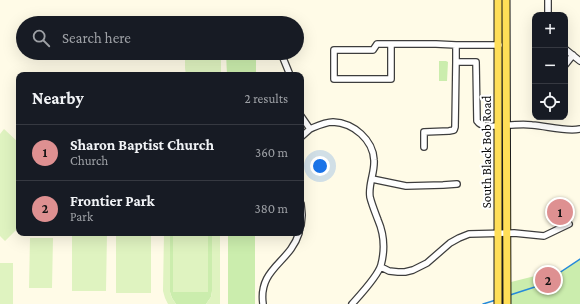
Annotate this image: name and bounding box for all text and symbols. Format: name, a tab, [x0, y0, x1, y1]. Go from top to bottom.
map controls	[532, 12, 568, 120]
button: +	[532, 12, 568, 48]
search box	[16, 16, 304, 60]
icon: search	[30, 27, 52, 49]
text: Search here	[62, 30, 131, 46]
button: −	[532, 48, 568, 84]
button: locate	[532, 84, 568, 120]
text: Nearby	[32, 89, 84, 108]
text: 2 results	[245, 91, 288, 106]
street label: South Black Bob Road	[479, 95, 494, 208]
text: Sharon Baptist Church	[70, 137, 214, 153]
text: 1	[43, 145, 47, 160]
text: 360 m	[255, 145, 288, 160]
text: Church	[70, 153, 108, 168]
your location	[310, 156, 330, 176]
text: Frontier Park	[70, 193, 155, 209]
pin: 1	[547, 197, 573, 227]
text: 2	[42, 201, 48, 216]
text: 380 m	[255, 201, 288, 216]
text: Park	[70, 209, 93, 224]
pin: 2	[535, 265, 561, 295]

